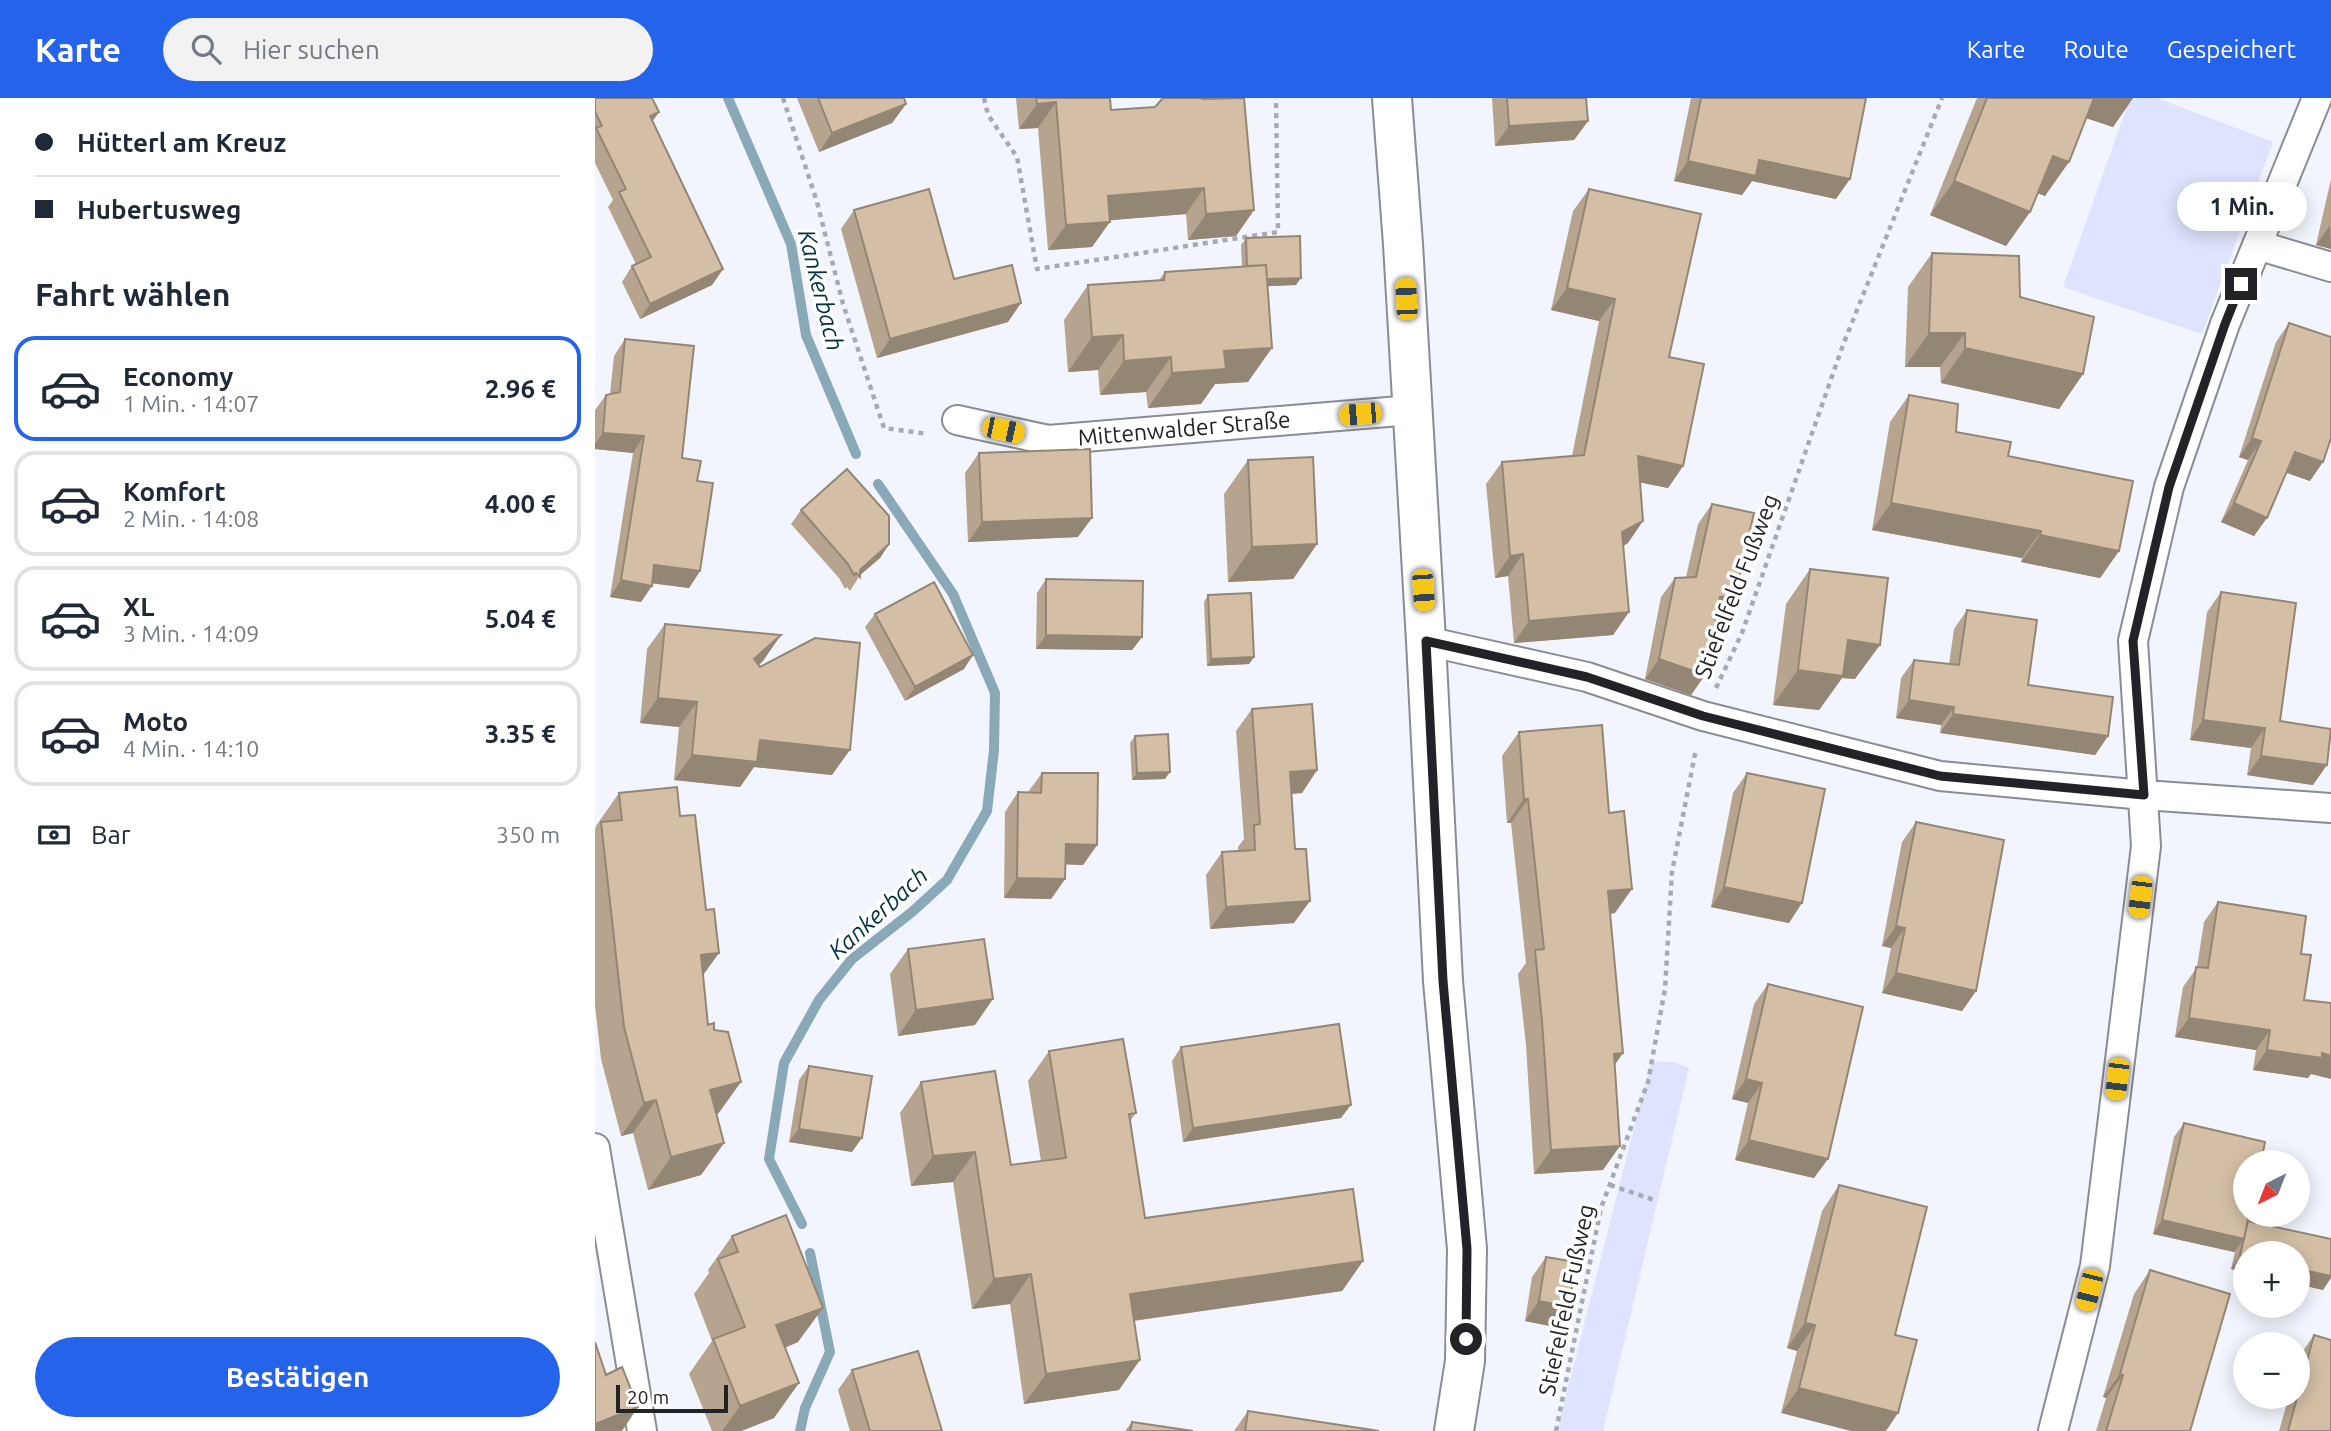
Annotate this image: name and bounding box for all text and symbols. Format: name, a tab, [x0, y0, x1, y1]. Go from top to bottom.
search box	[163, 18, 653, 81]
icon: search	[187, 30, 225, 68]
text: Karte	[35, 31, 121, 68]
text: Hier suchen	[243, 35, 380, 64]
text: Karte	[1967, 36, 2025, 63]
text: Route	[2063, 36, 2129, 63]
text: Gespeichert	[2167, 36, 2296, 63]
text: Hütterl am Kreuz	[77, 128, 286, 157]
callout: 1 Min.	[2176, 183, 2306, 232]
text: 1 Min.	[2210, 194, 2274, 219]
text: Hubertusweg	[77, 195, 241, 224]
water label: Kankerbach	[793, 227, 849, 353]
route end	[2225, 268, 2257, 300]
text: Fahrt wählen	[35, 276, 230, 312]
car	[1395, 277, 1418, 321]
icon: car	[39, 357, 102, 420]
text: Economy	[123, 362, 233, 391]
text: 2.96 €	[485, 374, 556, 403]
text: 1 Min. · 14:07	[123, 391, 259, 416]
car	[1339, 402, 1382, 426]
street label: Mittenwalder Straße	[1077, 406, 1291, 450]
car	[981, 415, 1026, 445]
icon: car	[39, 472, 102, 535]
text: Komfort	[123, 477, 226, 506]
text: 4.00 €	[485, 489, 556, 518]
street label: Stiefelfeld Fußweg	[1689, 490, 1783, 682]
text: 2 Min. · 14:08	[123, 506, 259, 531]
car	[1412, 568, 1435, 612]
icon: car	[39, 587, 102, 650]
text: XL	[123, 592, 154, 621]
text: 5.04 €	[485, 604, 556, 633]
text: 3 Min. · 14:09	[123, 621, 259, 646]
icon: car	[39, 702, 102, 765]
text: Moto	[123, 707, 188, 736]
text: 3.35 €	[485, 719, 556, 748]
text: 4 Min. · 14:10	[123, 736, 259, 761]
icon: cash	[35, 816, 73, 854]
text: Bar	[91, 820, 131, 849]
text: 350 m	[496, 822, 560, 847]
water label: Kankerbach	[823, 862, 933, 964]
car	[2128, 875, 2153, 919]
car	[2105, 1057, 2130, 1101]
north arrow	[2233, 1150, 2310, 1227]
map controls	[2233, 1150, 2310, 1409]
street label: Stiefelfeld Fußweg	[1533, 1202, 1599, 1398]
button: +	[2233, 1241, 2310, 1318]
car	[2074, 1267, 2105, 1313]
route start	[1450, 1323, 1482, 1355]
button: −	[2233, 1332, 2310, 1409]
button: Bestätigen	[35, 1337, 560, 1417]
scale bar	[616, 1382, 728, 1414]
text: 20 m	[627, 1386, 669, 1408]

